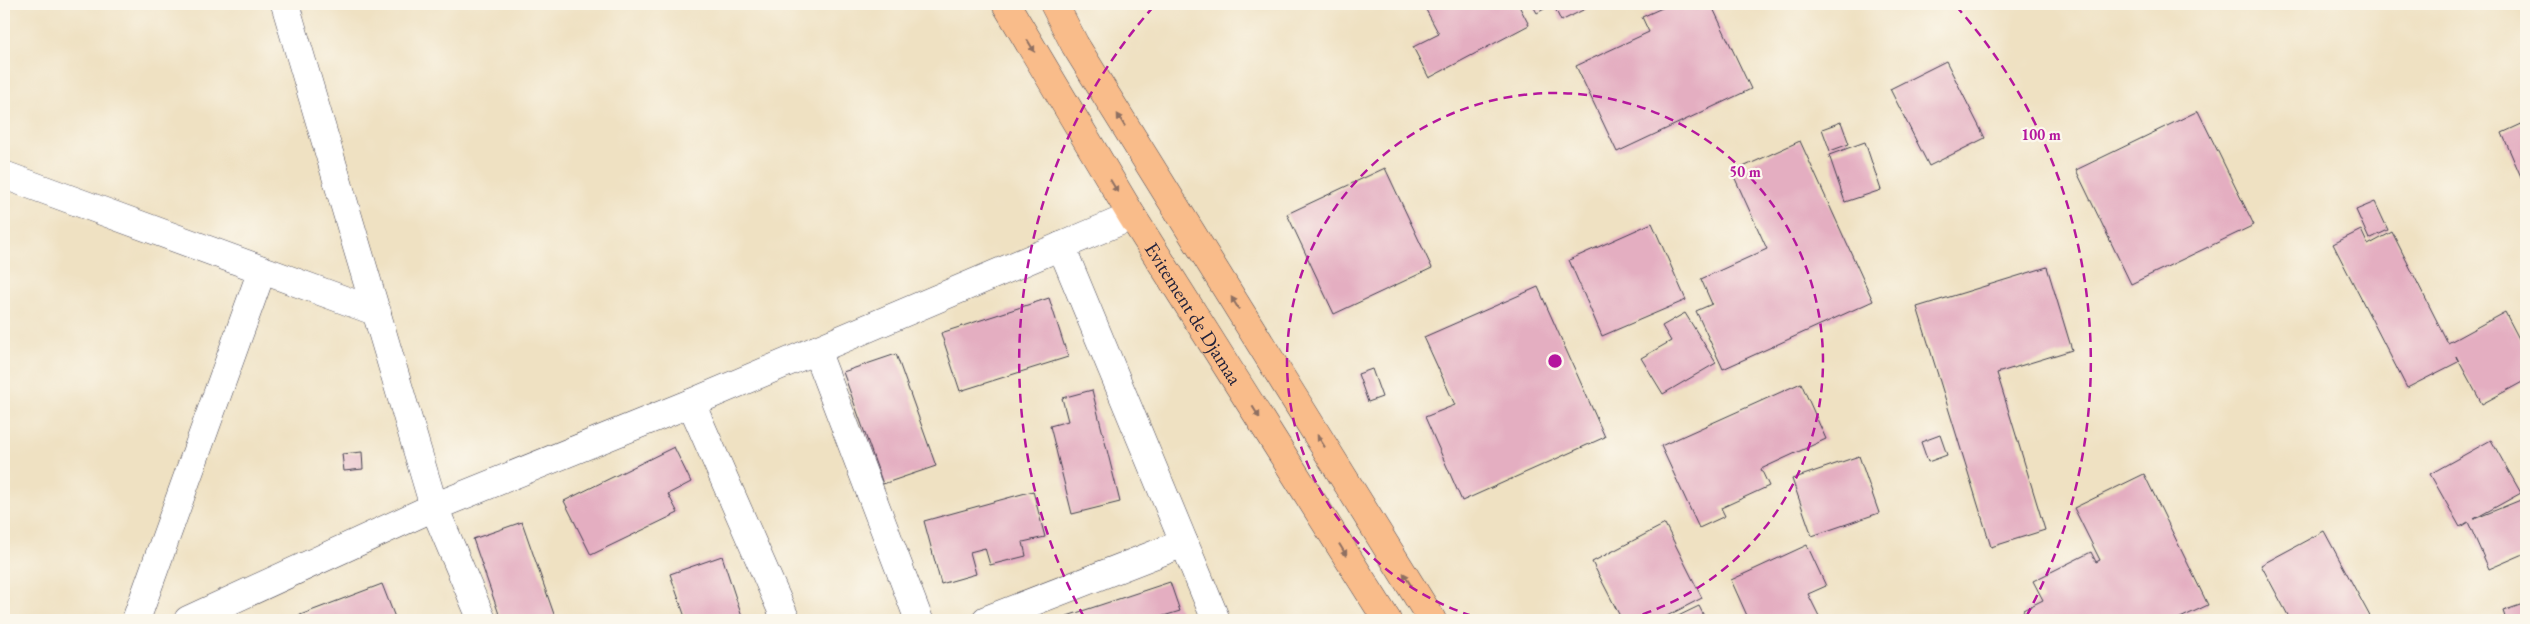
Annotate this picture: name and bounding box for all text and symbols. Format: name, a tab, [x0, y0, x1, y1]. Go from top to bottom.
one-way arrow	[1027, 38, 1035, 53]
one-way arrow	[1117, 114, 1126, 127]
text: 100 m	[2021, 125, 2061, 144]
text: 50 m	[1729, 162, 1761, 181]
one-way arrow	[1109, 179, 1118, 192]
street label: Evitement de Djamaa	[1139, 237, 1248, 390]
one-way arrow	[1230, 296, 1240, 310]
centre of rings	[1546, 352, 1564, 370]
one-way arrow	[1251, 406, 1261, 419]
one-way arrow	[1316, 434, 1325, 447]
one-way arrow	[1338, 543, 1347, 556]
one-way arrow	[1402, 572, 1411, 585]

